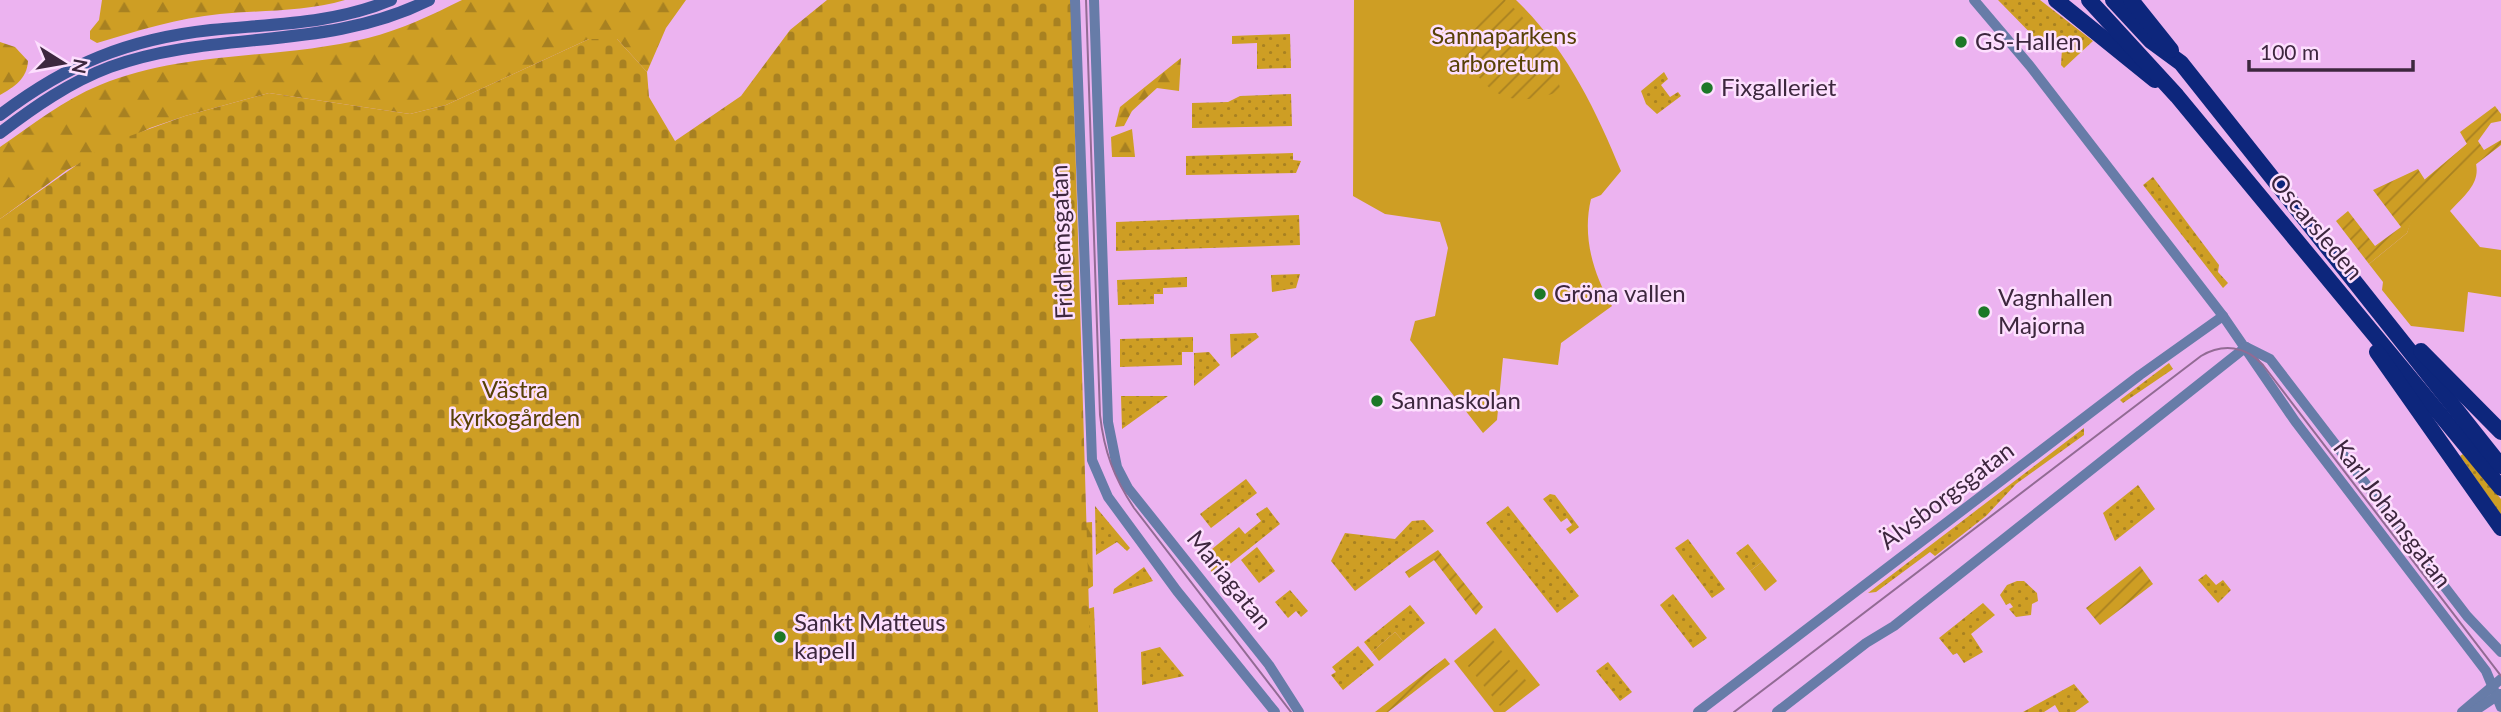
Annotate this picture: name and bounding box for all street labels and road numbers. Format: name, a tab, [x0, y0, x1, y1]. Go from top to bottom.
street label: Fridhemsgatan	[1043, 164, 1078, 320]
street label: Oscarsleden	[2264, 167, 2370, 285]
street label: Karl Johansgatan	[2328, 433, 2458, 593]
street label: Älvsborgsgatan	[1873, 435, 2019, 555]
street label: Mariagatan	[1182, 524, 1279, 634]

